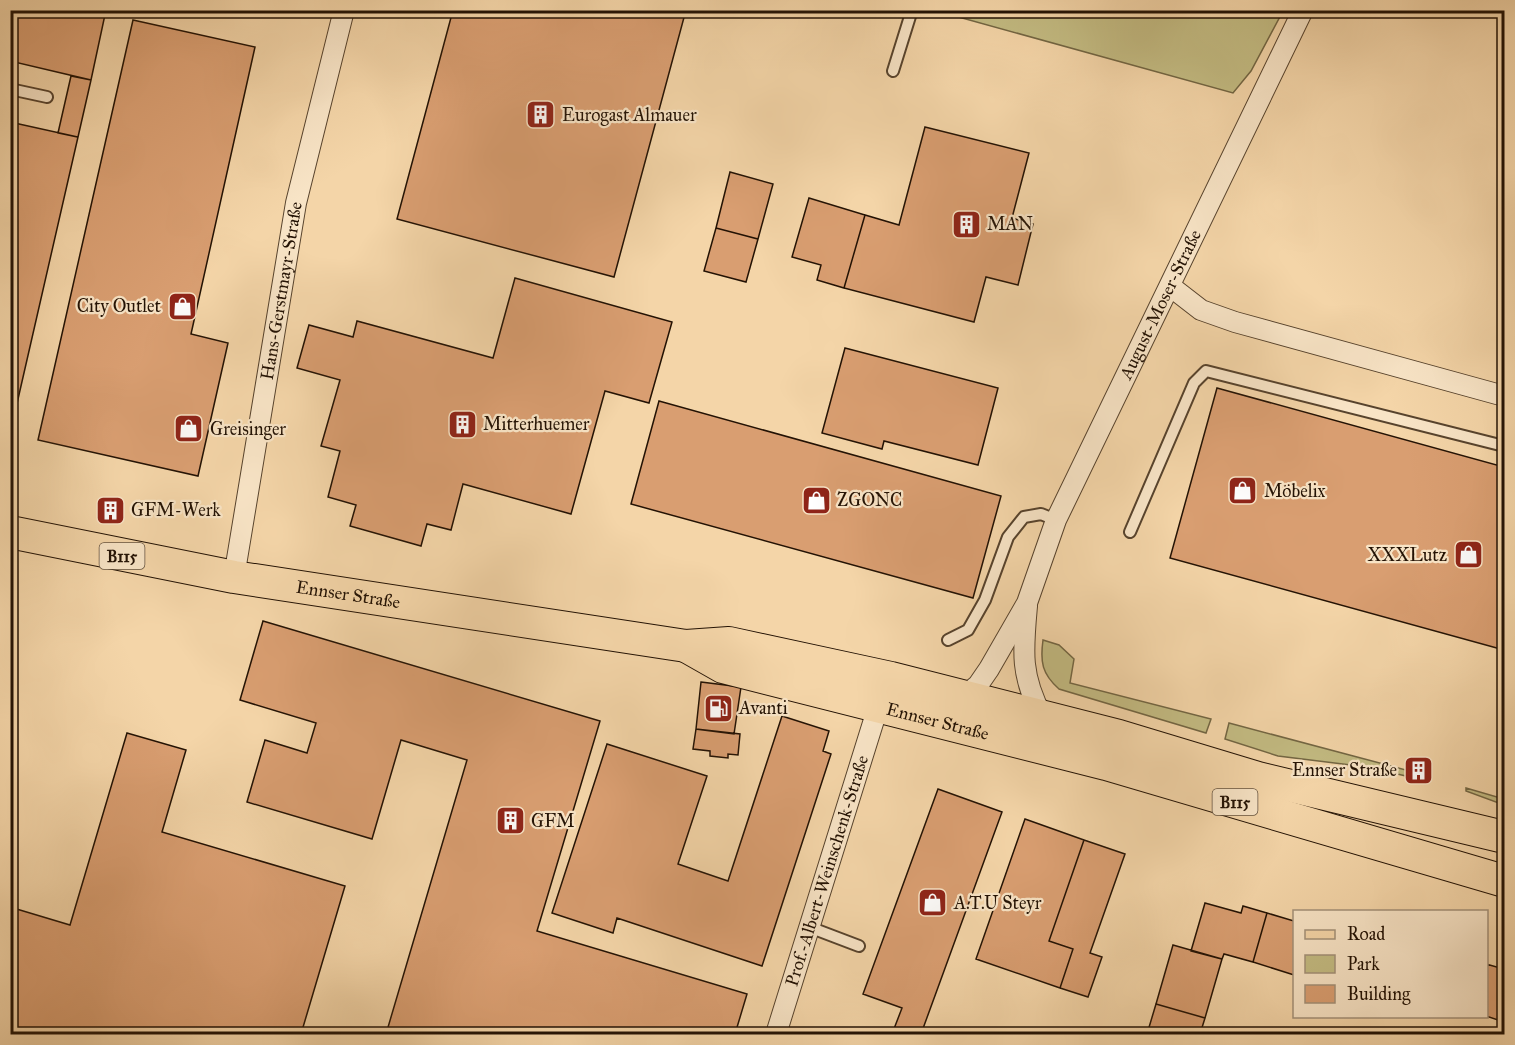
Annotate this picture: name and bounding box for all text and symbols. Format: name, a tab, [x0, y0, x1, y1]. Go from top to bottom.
building icon: Eurogast Almauer	[525, 99, 557, 131]
place label: Eurogast Almauer	[562, 104, 697, 127]
street label: Hans-Gerstmayr-Straße	[256, 200, 307, 382]
building icon: MAN	[950, 208, 982, 240]
place label: MAN	[987, 213, 1033, 235]
street label: August-Moser-Straße	[1114, 226, 1206, 384]
shop icon: City Outlet	[166, 290, 198, 322]
place label: City Outlet	[77, 295, 162, 317]
building icon: Mitterhuemer	[446, 408, 478, 440]
shop icon: Greisinger	[173, 413, 205, 445]
place label: Mitterhuemer	[483, 413, 590, 435]
place label: Greisinger	[210, 418, 286, 441]
shop icon: Möbelix	[1227, 475, 1259, 507]
place label: Möbelix	[1264, 480, 1326, 502]
shop icon: ZGONC	[800, 484, 832, 516]
place label: ZGONC	[837, 489, 902, 511]
building icon: GFM-Werk	[94, 494, 126, 526]
place label: GFM-Werk	[131, 499, 221, 521]
shop icon: XXXLutz	[1452, 539, 1484, 571]
road number: B115	[100, 543, 144, 569]
place label: XXXLutz	[1368, 544, 1447, 566]
street label: Ennser Straße	[295, 576, 402, 613]
fuel station icon: Avanti	[702, 692, 734, 724]
place label: Avanti	[738, 697, 788, 719]
street label: Ennser Straße	[884, 698, 991, 745]
street label: Prof.-Albert-Weinschenk-Straße	[781, 753, 873, 989]
building icon: Ennser Straße	[1402, 754, 1434, 786]
place label: Ennser Straße	[1292, 759, 1397, 781]
road number: B115	[1212, 789, 1258, 815]
building icon: GFM	[494, 805, 526, 837]
place label: GFM	[531, 810, 574, 832]
shop icon: A.T.U Steyr	[917, 887, 949, 919]
place label: A.T.U Steyr	[953, 892, 1042, 914]
legend	[1293, 910, 1488, 1018]
text: Road	[1347, 923, 1385, 945]
text: Park	[1347, 953, 1380, 975]
text: Building	[1347, 983, 1411, 1006]

